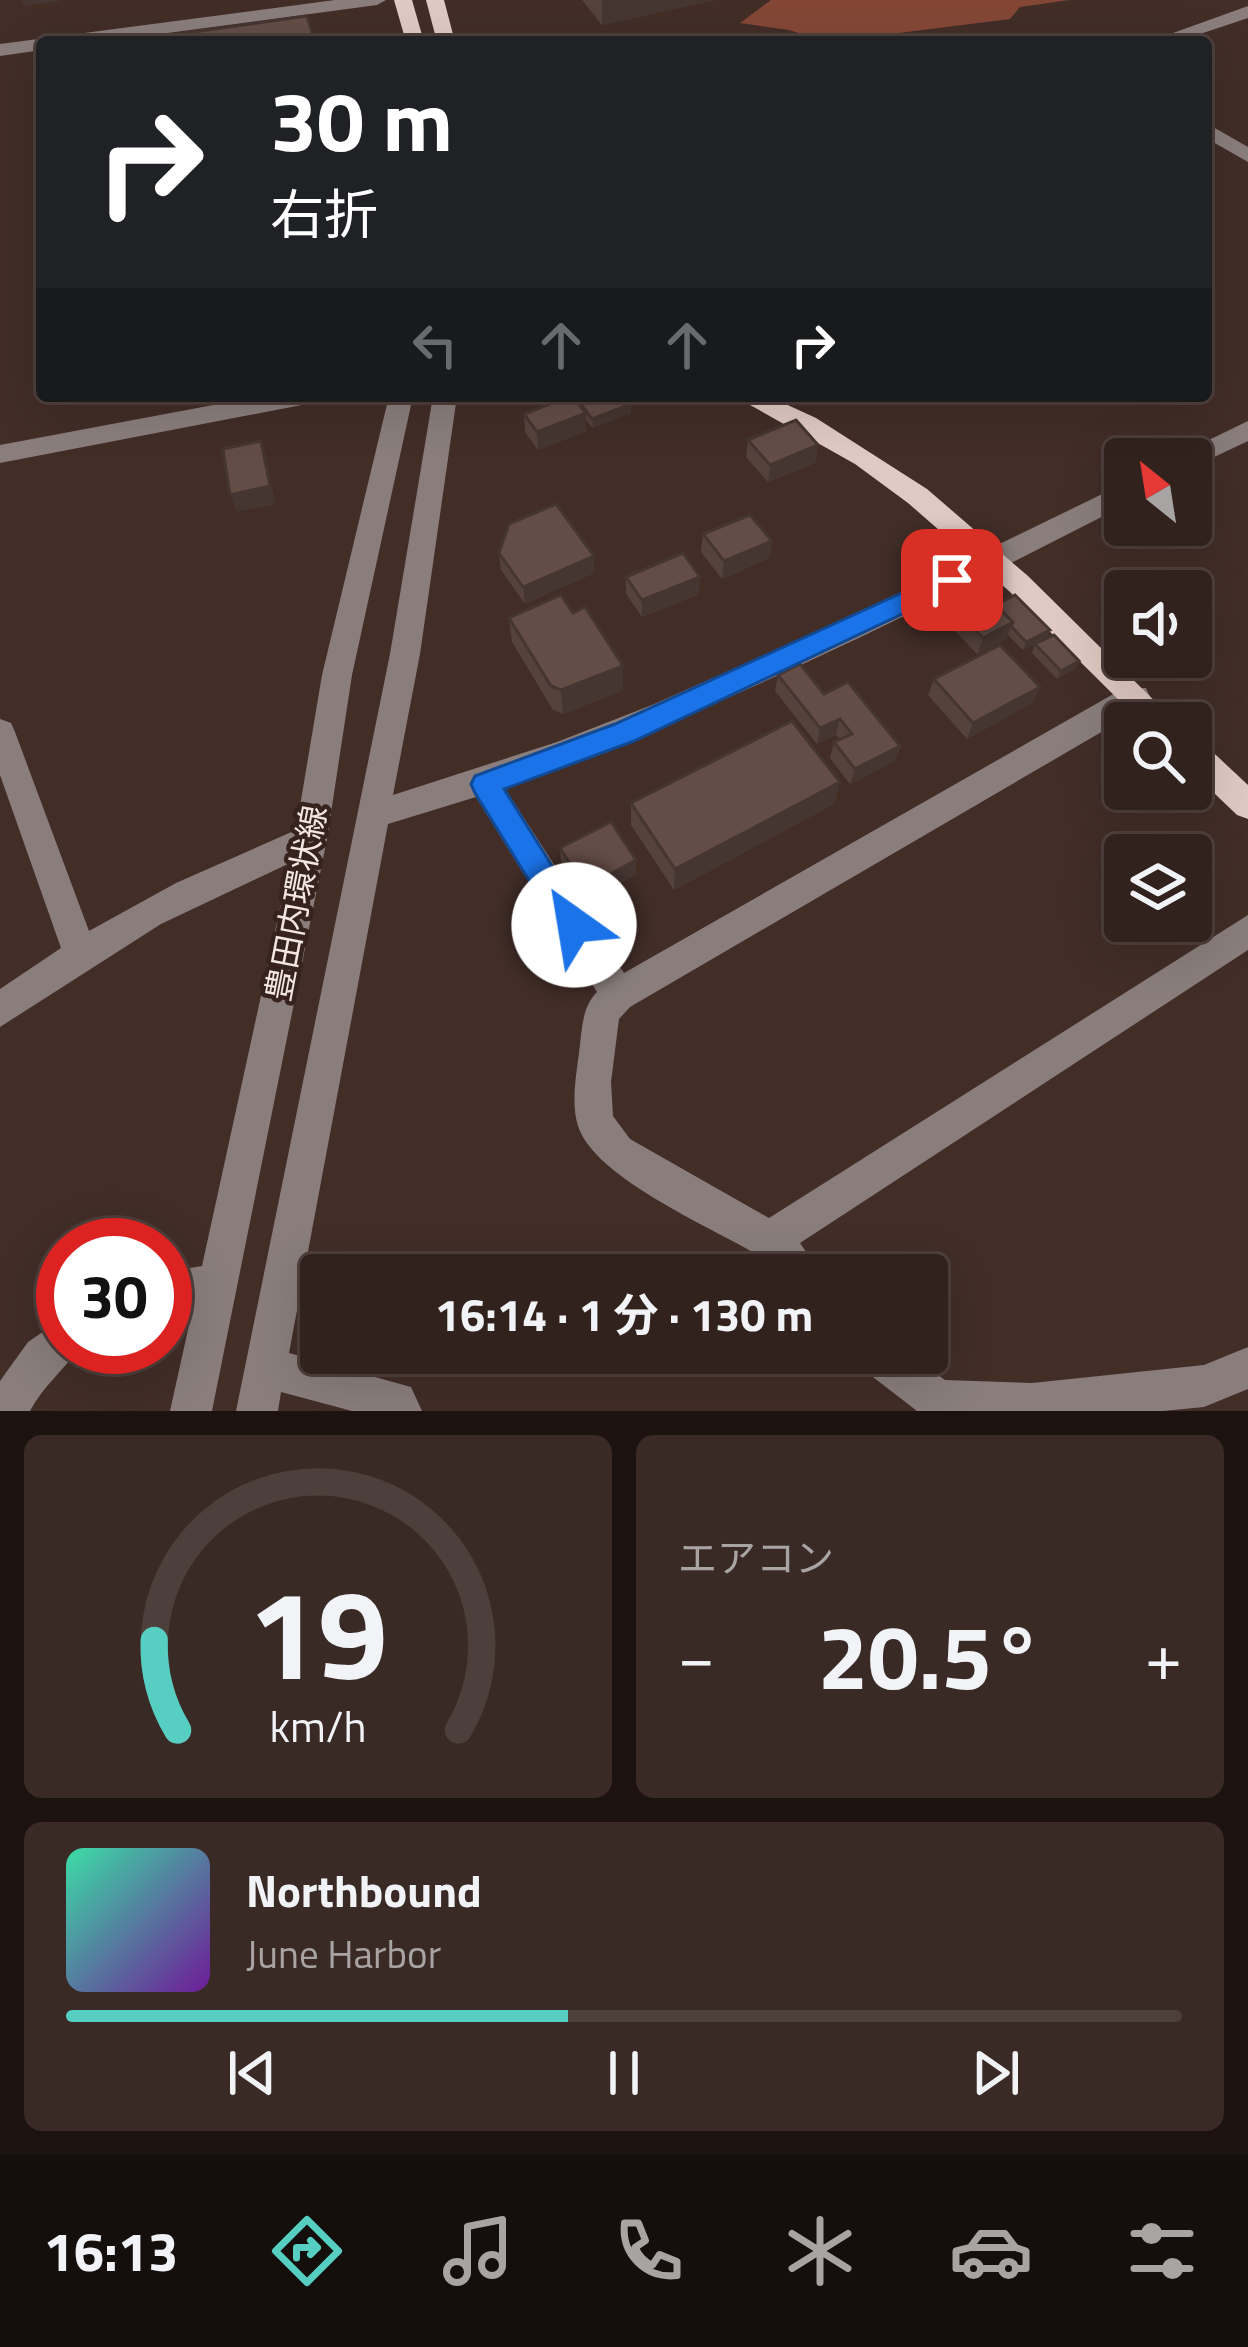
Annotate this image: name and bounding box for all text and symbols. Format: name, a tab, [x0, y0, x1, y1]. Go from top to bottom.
text: 30 m	[270, 56, 453, 184]
icon: right	[72, 84, 228, 240]
text: 右折	[270, 173, 378, 255]
icon: left	[402, 312, 468, 378]
icon: ahead	[528, 312, 594, 378]
icon: ahead	[654, 312, 720, 378]
icon: right	[780, 312, 846, 378]
north arrow	[1104, 438, 1212, 546]
map controls	[1104, 438, 1212, 942]
pin	[901, 529, 1003, 631]
icon: arrive	[919, 547, 985, 613]
button: sound	[1104, 570, 1212, 678]
button: search	[1104, 702, 1212, 810]
street label: 豊田内環状線	[253, 801, 339, 1005]
button: layers	[1104, 834, 1212, 942]
position arrow	[511, 862, 637, 988]
speed limit sign: 30	[36, 1218, 192, 1374]
text: 16:14 · 1 分 · 130 m	[435, 1280, 813, 1348]
text: エアコン	[678, 1528, 834, 1587]
text: 19	[248, 1538, 388, 1727]
text: 20.5°	[818, 1587, 1042, 1724]
text: −	[678, 1605, 715, 1706]
text: +	[1145, 1605, 1182, 1706]
text: km/h	[269, 1692, 367, 1758]
text: Northbound	[246, 1856, 482, 1924]
text: June Harbor	[246, 1924, 441, 1983]
icon: previous	[219, 2040, 285, 2106]
icon: pause	[591, 2040, 657, 2106]
icon: next	[963, 2040, 1029, 2106]
icon: directions	[265, 2209, 349, 2293]
icon: music	[436, 2209, 520, 2293]
icon: phone	[607, 2209, 691, 2293]
icon: climate	[778, 2209, 862, 2293]
icon: car	[949, 2209, 1033, 2293]
icon: filters	[1120, 2209, 1204, 2293]
text: 16:13	[44, 2210, 178, 2292]

